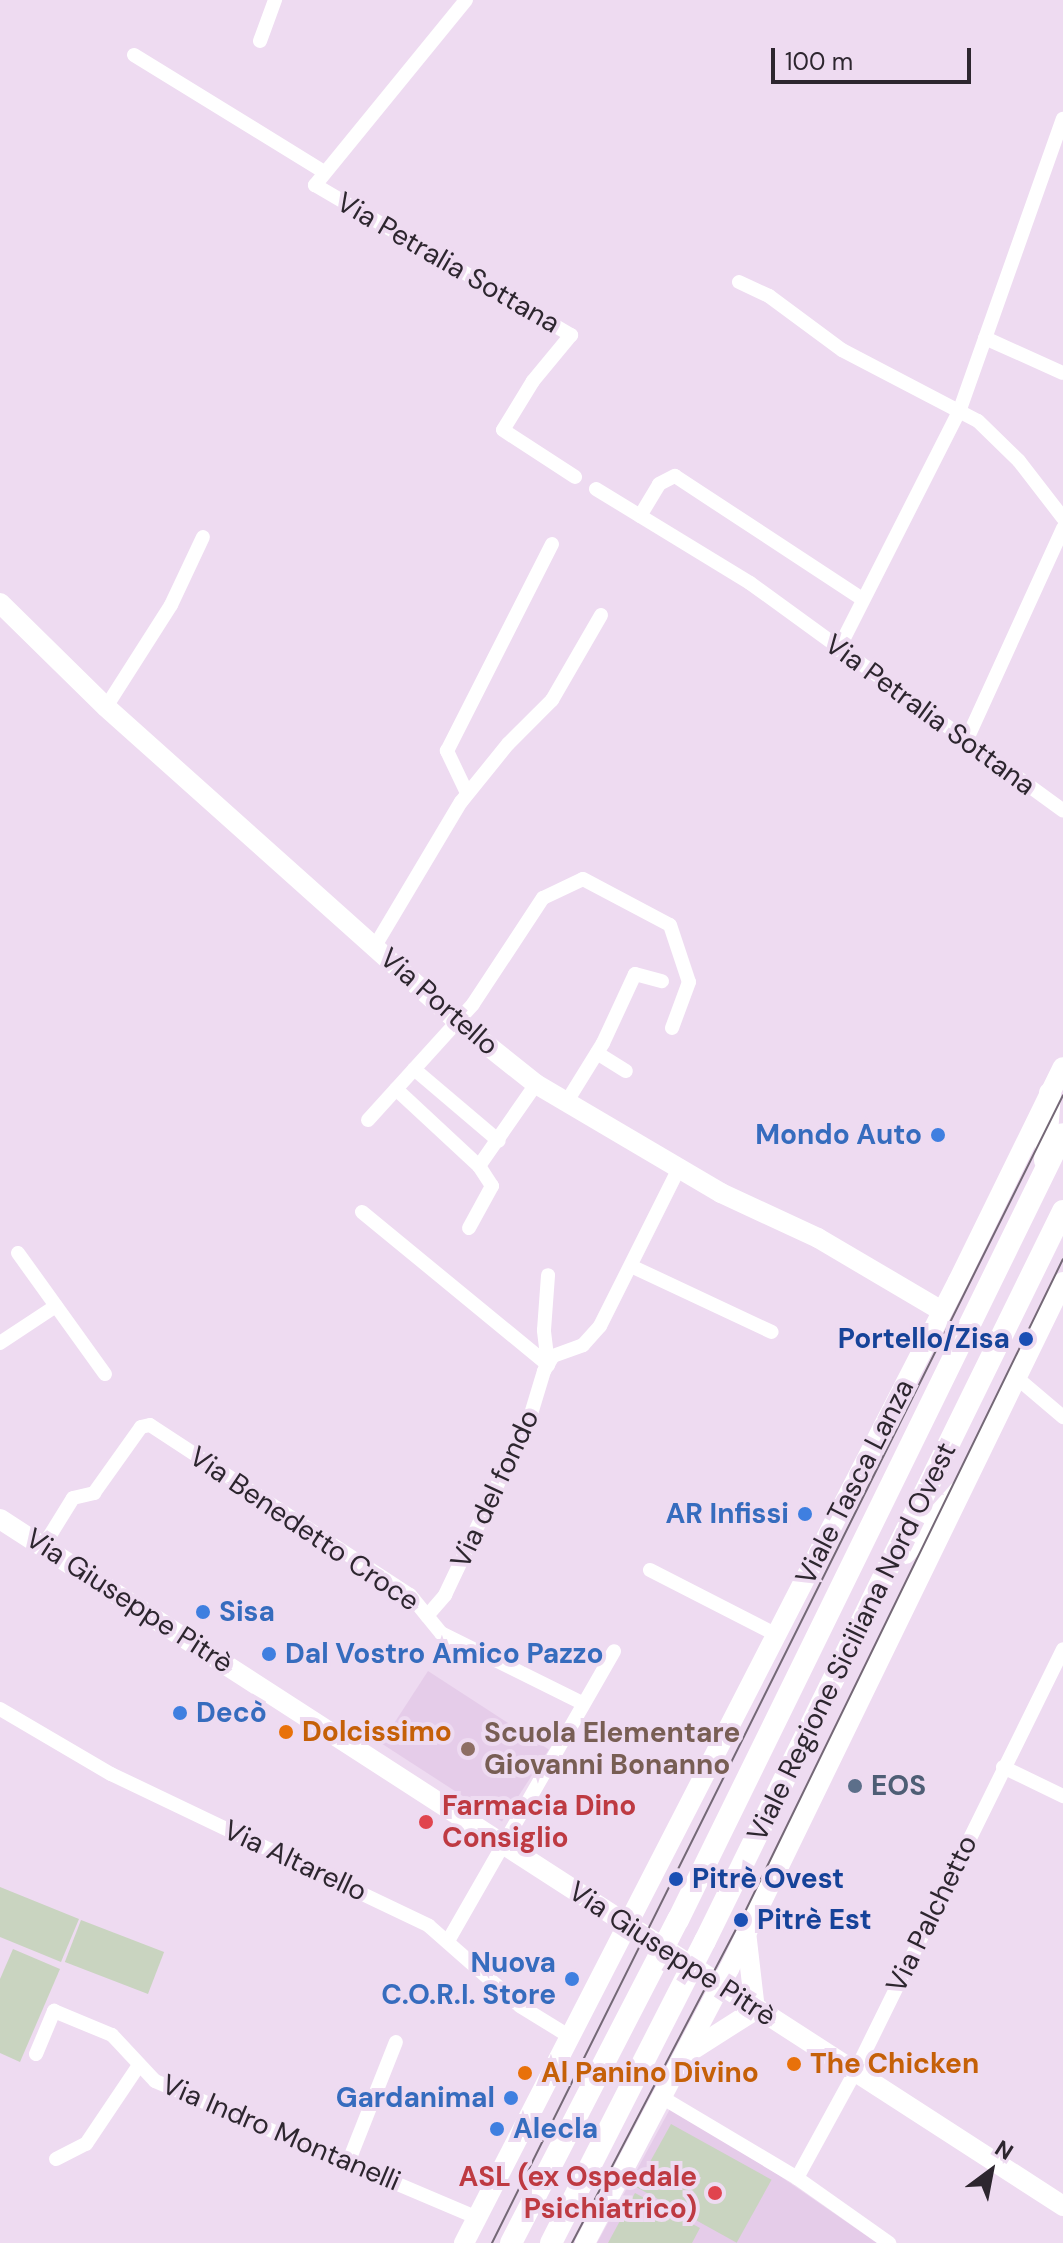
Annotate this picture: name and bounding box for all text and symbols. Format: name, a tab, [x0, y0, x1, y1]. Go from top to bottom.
scale bar	[775, 32, 975, 82]
text: 100 m	[785, 46, 853, 77]
street label: Via Petralia Sottana	[330, 185, 566, 341]
street label: Via Petralia Sottana	[818, 627, 1042, 803]
street label: Via Portello	[373, 941, 505, 1063]
place label: Mondo Auto	[755, 1118, 922, 1152]
marker: Mondo Auto	[929, 1126, 947, 1144]
place label: Portello/Zisa	[838, 1322, 1010, 1356]
marker: Portello/Zisa	[1017, 1330, 1035, 1348]
street label: Viale Tasca Lanza	[789, 1374, 921, 1590]
street label: Via del fondo	[444, 1404, 546, 1574]
street label: Viale Regione Siciliana Nord Ovest	[741, 1437, 963, 1847]
street label: Via Benedetto Croce	[183, 1440, 425, 1618]
place label: AR Infissi	[665, 1497, 789, 1531]
marker: AR Infissi	[796, 1505, 814, 1523]
street label: Via Giuseppe Pitrè	[19, 1522, 239, 1680]
place label: Sisa	[219, 1595, 275, 1629]
marker: Sisa	[194, 1603, 212, 1621]
place label: Dal Vostro Amico Pazzo	[285, 1637, 604, 1671]
marker: Dal Vostro Amico Pazzo	[260, 1645, 278, 1663]
place label: Decò	[196, 1696, 267, 1730]
marker: Decò	[171, 1704, 189, 1722]
place label: Dolcissimo	[302, 1715, 452, 1749]
place label: Scuola Elementare Giovanni Bonanno	[484, 1716, 740, 1782]
marker: Dolcissimo	[277, 1723, 295, 1741]
marker: Scuola Elementare Giovanni Bonanno	[459, 1740, 477, 1758]
place label: EOS	[871, 1769, 926, 1803]
marker: EOS	[846, 1777, 864, 1795]
place label: Farmacia Dino Consiglio	[442, 1789, 636, 1855]
street label: Via Altarello	[218, 1813, 372, 1909]
marker: Farmacia Dino Consiglio	[417, 1813, 435, 1831]
street label: Via Palchetto	[879, 1830, 985, 1998]
place label: Pitrè Ovest	[692, 1862, 844, 1896]
marker: Pitrè Ovest	[667, 1870, 685, 1888]
street label: Via Giuseppe Pitrè	[562, 1875, 782, 2033]
place label: Pitrè Est	[757, 1903, 872, 1937]
marker: Pitrè Est	[732, 1911, 750, 1929]
place label: Nuova C.O.R.I. Store	[381, 1946, 556, 2012]
marker: Nuova C.O.R.I. Store	[563, 1970, 581, 1988]
place label: The Chicken	[810, 2047, 979, 2081]
marker: The Chicken	[785, 2055, 803, 2073]
place label: Al Panino Divino	[541, 2056, 759, 2090]
marker: Al Panino Divino	[516, 2064, 534, 2082]
street label: Via Indro Montanelli	[157, 2068, 405, 2198]
place label: Gardanimal	[336, 2081, 495, 2115]
marker: Gardanimal	[502, 2089, 520, 2107]
place label: Alecla	[513, 2112, 598, 2146]
marker: Alecla	[488, 2120, 506, 2138]
north arrow	[951, 2131, 1031, 2211]
text: N	[989, 2134, 1018, 2167]
place label: ASL (ex Ospedale Psichiatrico)	[458, 2160, 697, 2226]
marker: ASL (ex Ospedale Psichiatrico)	[704, 2182, 726, 2204]

